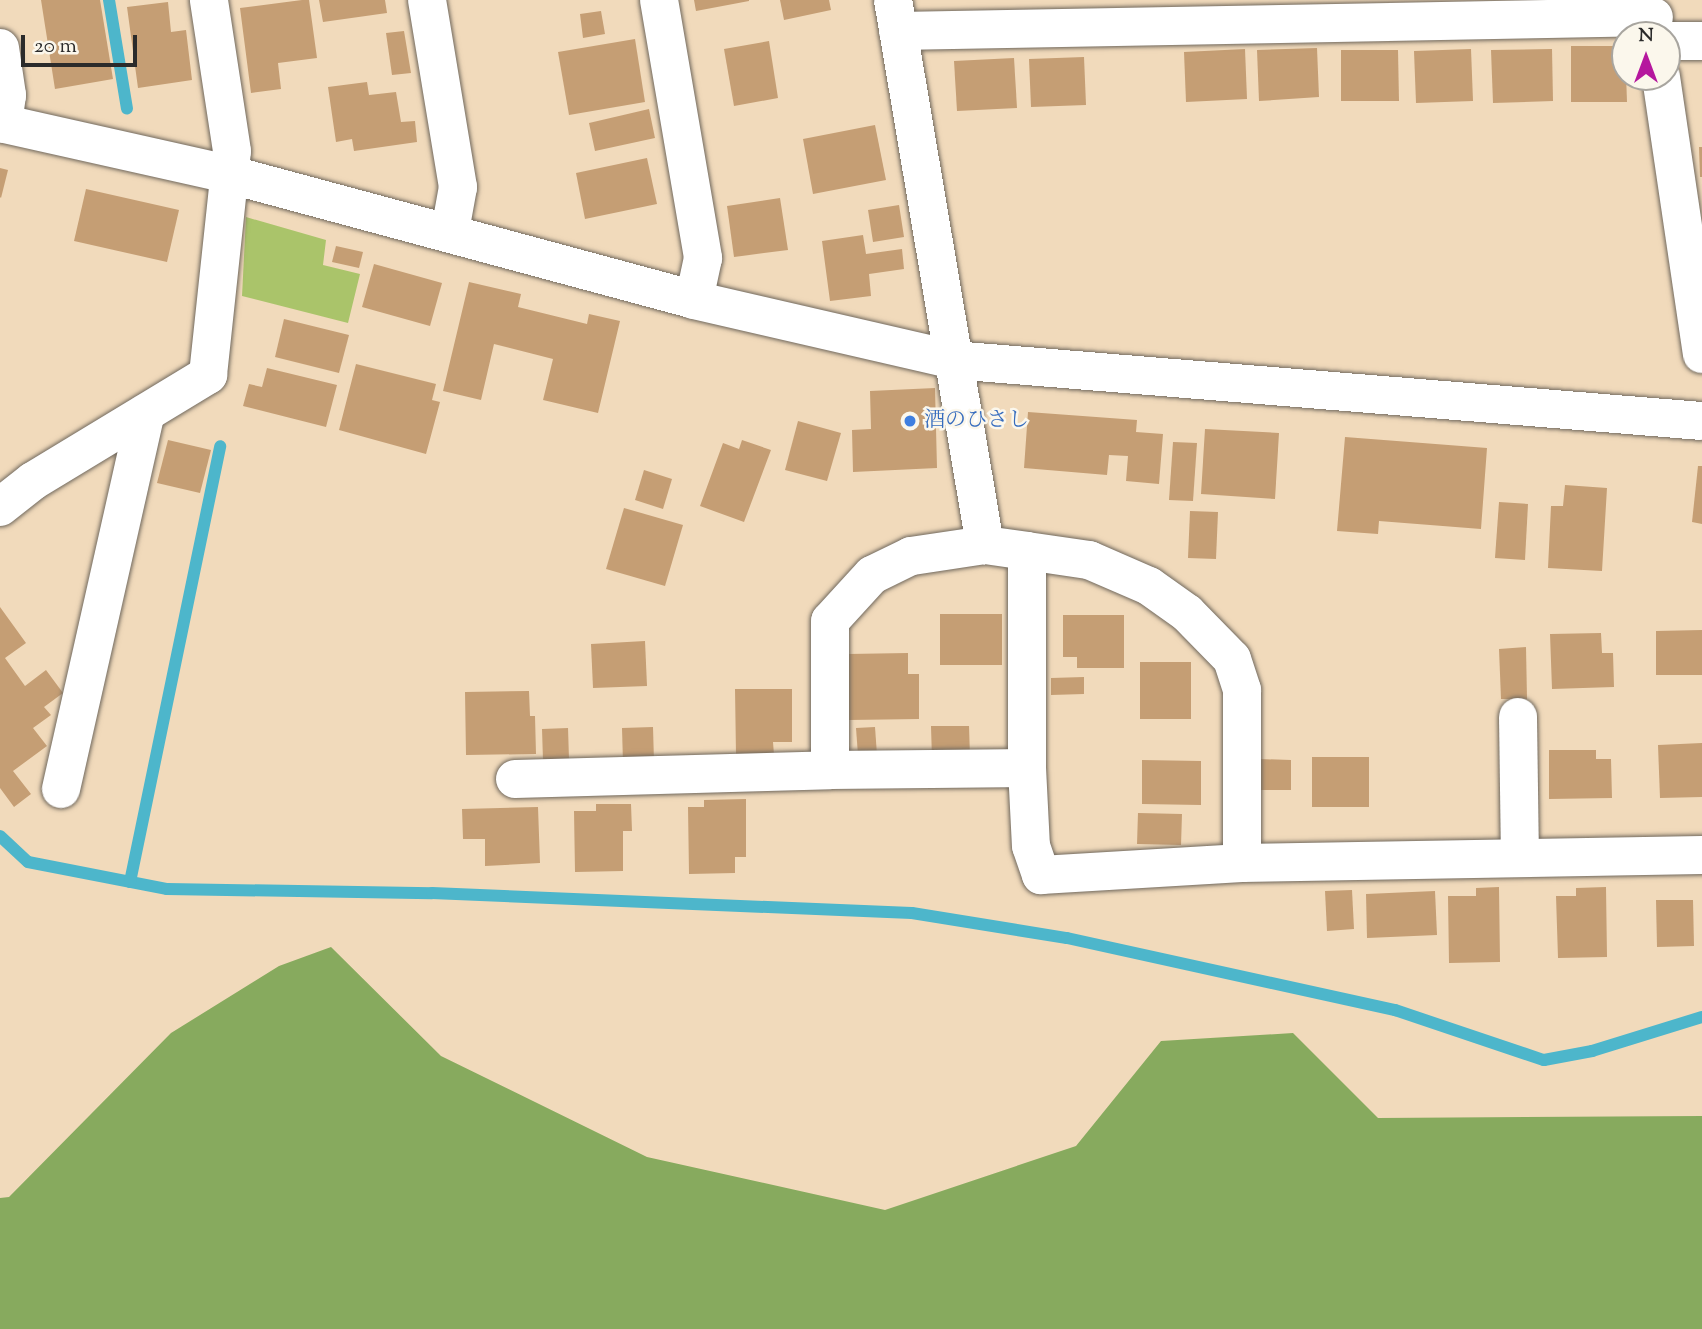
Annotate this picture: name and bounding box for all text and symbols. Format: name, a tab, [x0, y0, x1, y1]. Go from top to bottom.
scale bar	[24, 21, 140, 65]
north arrow	[1611, 21, 1681, 91]
text: N	[1638, 23, 1654, 50]
text: 20 m	[34, 32, 77, 62]
place label: 酒のひさし	[924, 408, 1029, 434]
marker: 酒のひさし	[902, 413, 918, 429]

